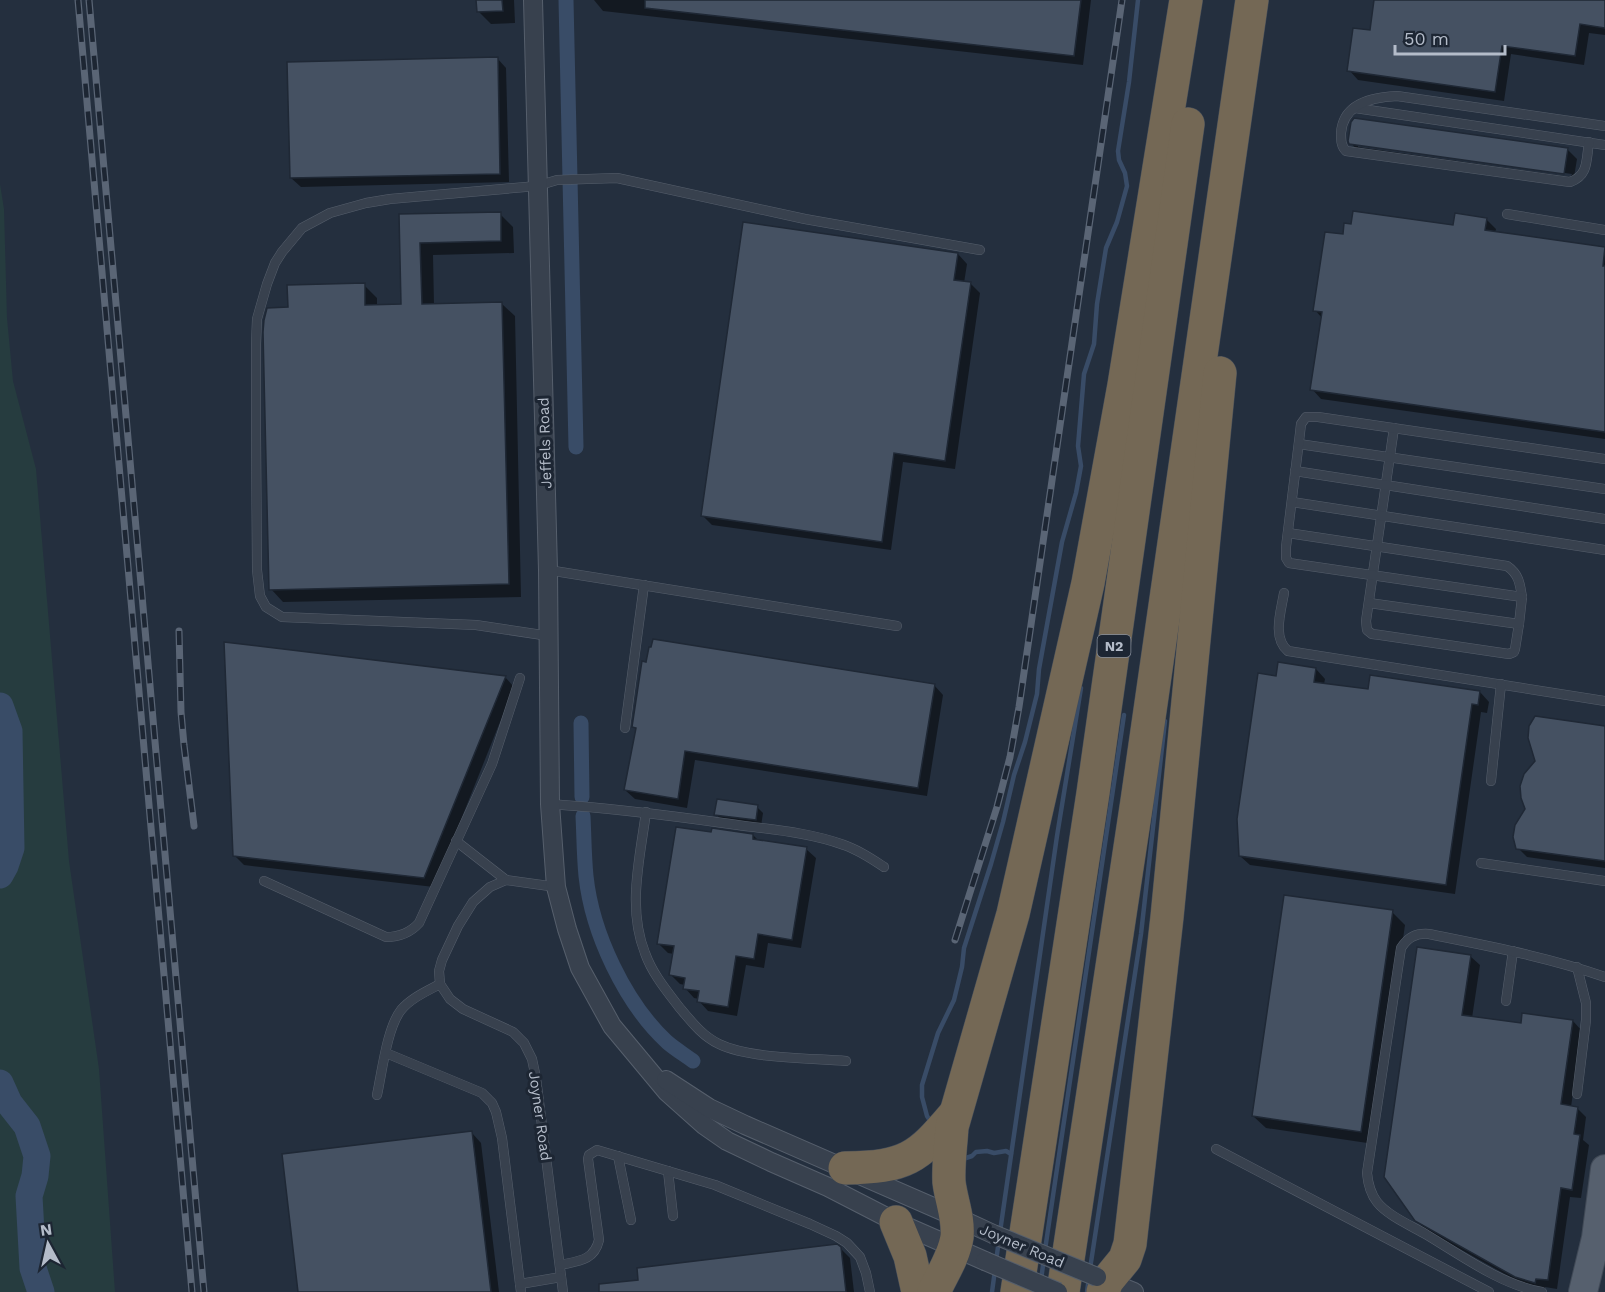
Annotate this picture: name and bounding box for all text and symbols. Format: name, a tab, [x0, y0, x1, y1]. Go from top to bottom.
scale bar	[1395, 18, 1504, 56]
text: 50 m	[1404, 28, 1449, 49]
street label: Jeffels Road	[534, 397, 556, 489]
road number: N2	[1098, 635, 1130, 657]
street label: Joyner Road	[525, 1070, 555, 1162]
north arrow	[18, 1214, 78, 1274]
text: N	[39, 1219, 53, 1240]
street label: Joyner Road	[977, 1220, 1067, 1272]

